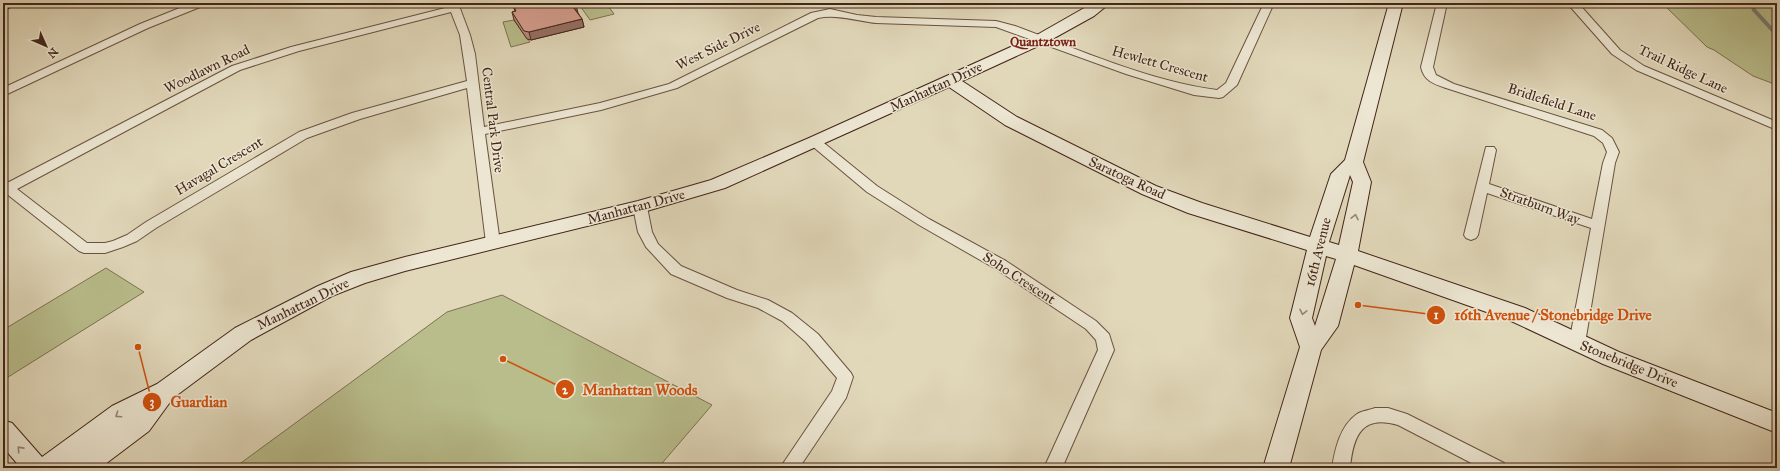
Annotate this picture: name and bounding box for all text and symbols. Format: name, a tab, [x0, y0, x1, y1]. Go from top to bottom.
street label: West Side Drive	[673, 18, 763, 74]
north arrow	[26, 26, 66, 66]
district label: Quantztown	[1010, 34, 1076, 50]
street label: Woodlawn Road	[161, 41, 253, 97]
street label: Trail Ridge Lane	[1636, 41, 1731, 97]
street label: Hewlett Crescent	[1110, 42, 1210, 86]
text: N	[44, 45, 61, 61]
street label: Manhattan Drive	[887, 58, 985, 116]
street label: Central Park Drive	[478, 66, 508, 174]
street label: Bridlefield Lane	[1506, 80, 1599, 124]
street label: Havagal Crescent	[172, 133, 266, 199]
street label: Saratoga Road	[1086, 153, 1168, 203]
street label: Stratburn Way	[1498, 184, 1583, 229]
street label: Manhattan Drive	[585, 186, 687, 228]
one-way arrow	[1351, 214, 1359, 220]
street label: 16th Avenue	[1301, 216, 1335, 288]
street label: Soho Crescent	[980, 248, 1058, 308]
street label: Manhattan Drive	[254, 274, 352, 334]
callout: 16th Avenue / Stonebridge Drive	[1426, 302, 1659, 329]
text: 16th Avenue / Stonebridge Drive	[1454, 306, 1653, 325]
text: 1	[1434, 308, 1439, 322]
one-way arrow	[1300, 309, 1308, 315]
street label: Stonebridge Drive	[1578, 337, 1681, 391]
callout: Manhattan Woods	[555, 376, 705, 403]
text: Manhattan Woods	[583, 381, 698, 399]
text: 2	[562, 383, 569, 397]
callout: Guardian	[142, 388, 235, 415]
text: Guardian	[171, 393, 228, 411]
text: 3	[150, 395, 155, 410]
one-way arrow	[115, 410, 122, 418]
one-way arrow	[17, 446, 25, 454]

